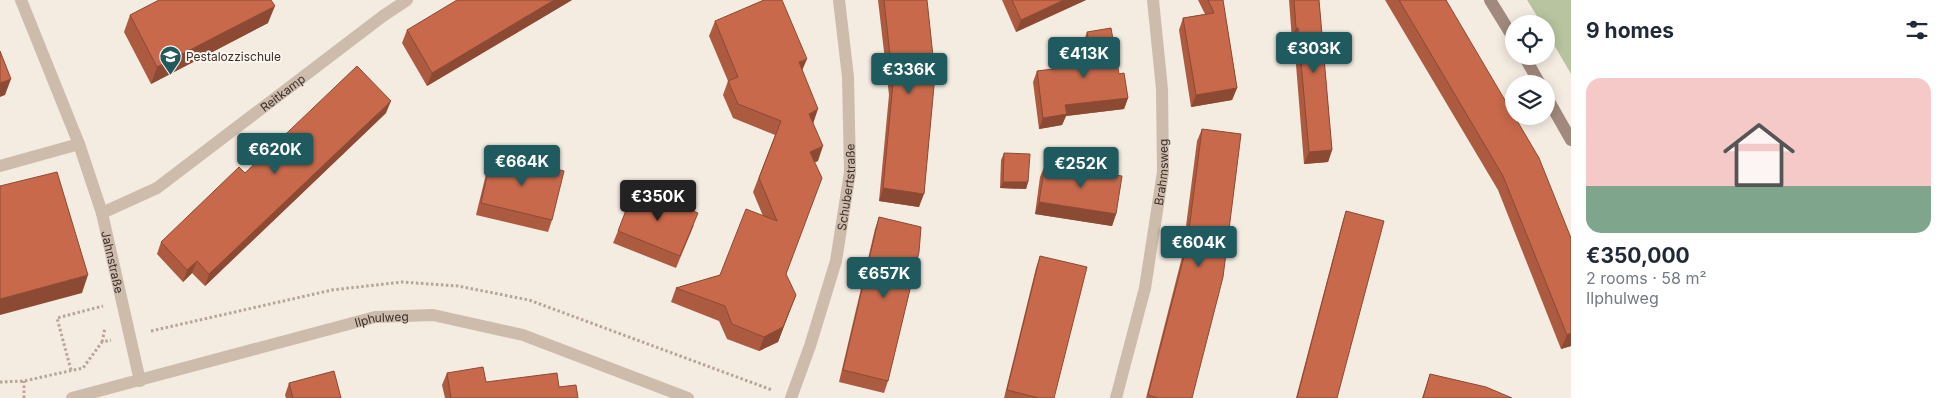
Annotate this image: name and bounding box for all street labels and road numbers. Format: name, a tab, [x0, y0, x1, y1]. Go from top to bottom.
street label: Reitkamp	[257, 71, 308, 114]
street label: Brahmsweg	[1150, 139, 1171, 206]
street label: Schubertstraße	[833, 143, 858, 232]
street label: Jahnstraße	[99, 229, 127, 295]
street label: Ilphulweg	[353, 308, 409, 330]

